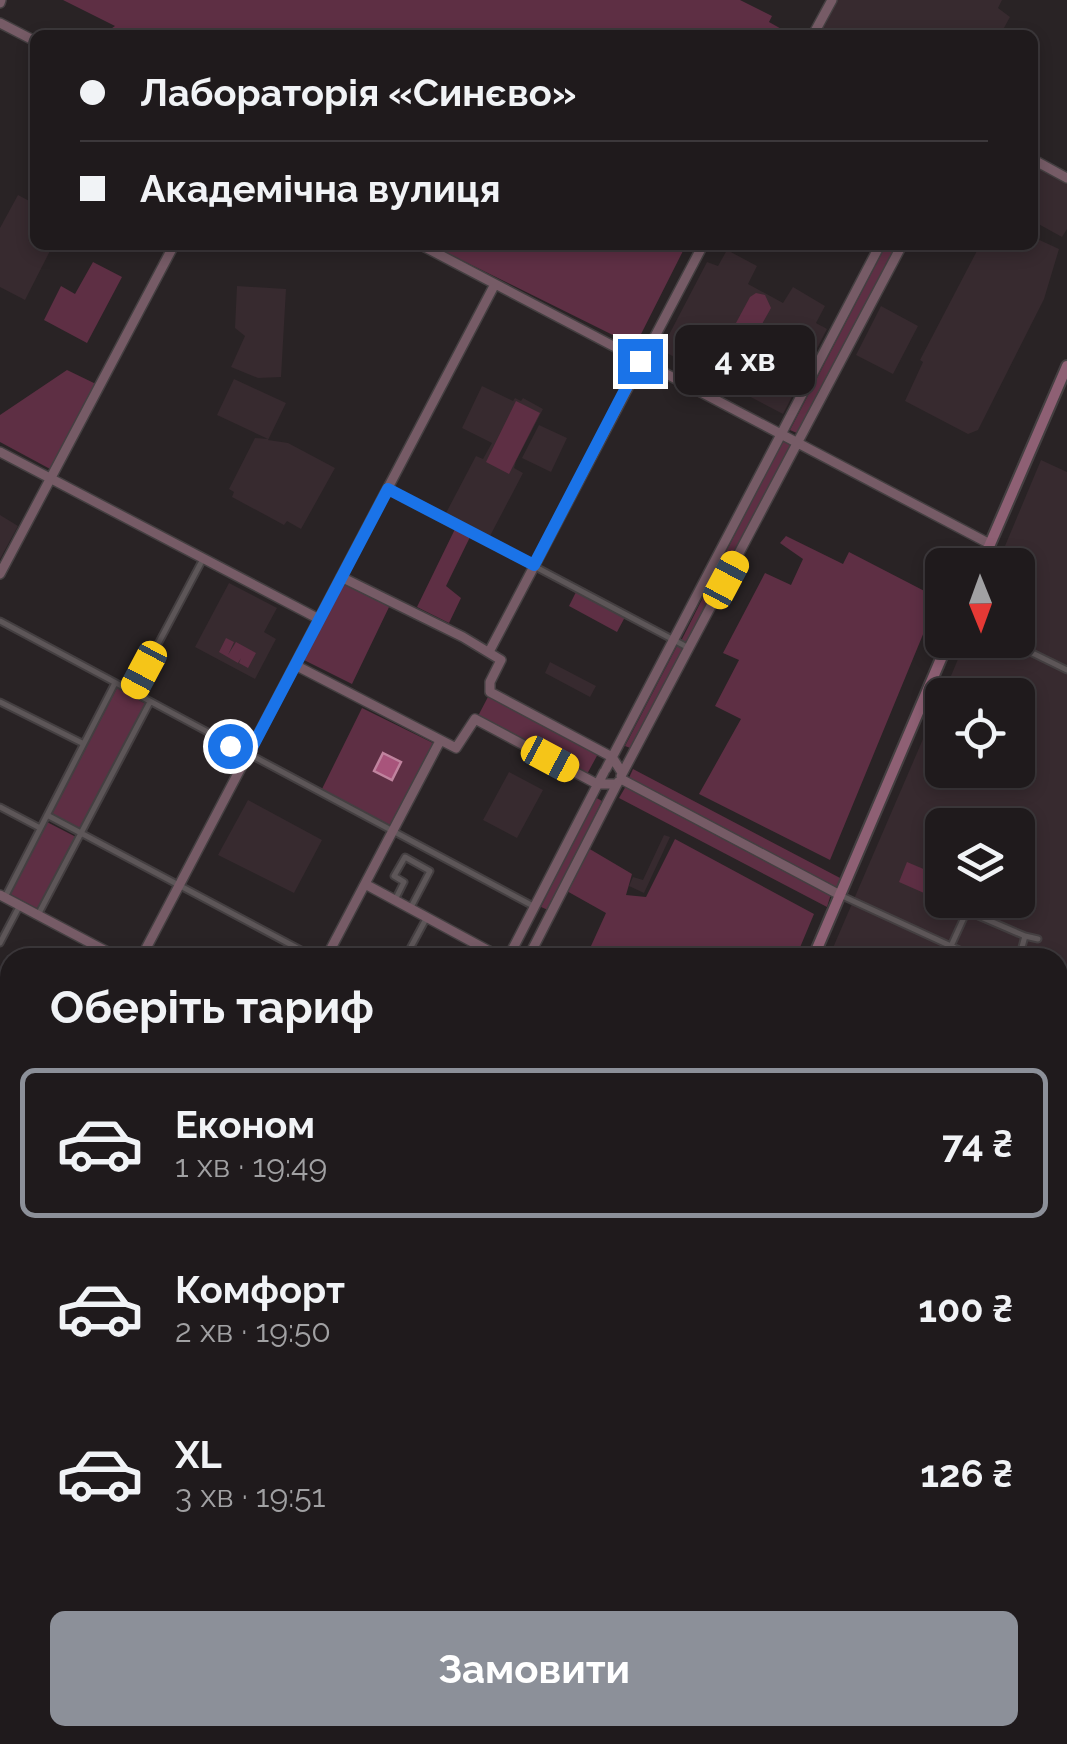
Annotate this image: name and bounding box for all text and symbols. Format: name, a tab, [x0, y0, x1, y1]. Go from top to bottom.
text: Лабораторія «Синєво»	[140, 70, 576, 115]
text: Академічна вулиця	[140, 166, 501, 211]
callout: 4 хв	[675, 326, 815, 396]
route end	[618, 339, 663, 384]
text: 4 хв	[714, 341, 776, 378]
car	[699, 546, 753, 614]
north arrow	[925, 548, 1035, 658]
map controls	[925, 548, 1035, 918]
car	[117, 636, 171, 704]
button: locate	[925, 678, 1035, 788]
route start	[208, 724, 253, 769]
car	[516, 732, 584, 786]
button: layers	[925, 808, 1035, 918]
text: Оберіть тариф	[50, 981, 374, 1034]
icon: car	[55, 1098, 145, 1188]
text: Економ	[175, 1102, 315, 1147]
text: 74 ₴	[942, 1121, 1013, 1166]
text: 1 хв · 19:49	[175, 1147, 327, 1184]
icon: car	[55, 1263, 145, 1353]
text: Комфорт	[175, 1267, 345, 1312]
text: 100 ₴	[918, 1286, 1013, 1331]
text: 2 хв · 19:50	[175, 1312, 331, 1349]
icon: car	[55, 1428, 145, 1518]
text: XL	[175, 1432, 222, 1477]
text: 126 ₴	[920, 1451, 1013, 1496]
text: 3 хв · 19:51	[175, 1477, 325, 1514]
button: Замовити	[50, 1611, 1018, 1726]

